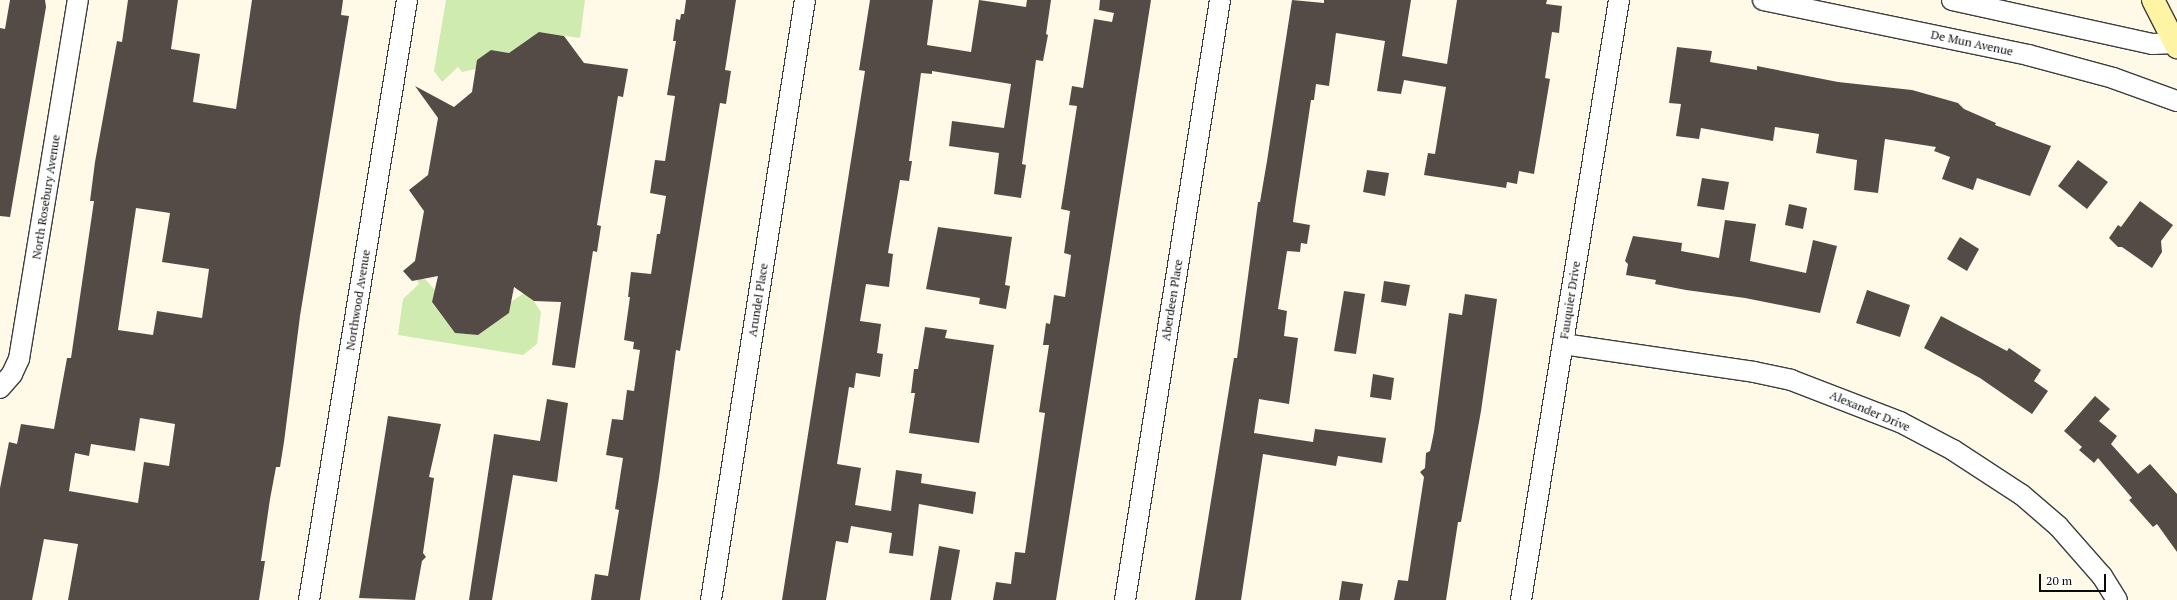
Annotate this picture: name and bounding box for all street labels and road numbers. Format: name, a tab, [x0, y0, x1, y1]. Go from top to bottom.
street label: De Mun Avenue	[1929, 27, 2015, 59]
street label: North Rosebury Avenue	[29, 134, 63, 260]
street label: Northwood Avenue	[343, 248, 373, 352]
street label: Aberdeen Place	[1158, 258, 1186, 342]
street label: Fauquier Drive	[1557, 260, 1583, 340]
street label: Arundel Place	[745, 262, 771, 338]
street label: Alexander Drive	[1828, 388, 1912, 434]

